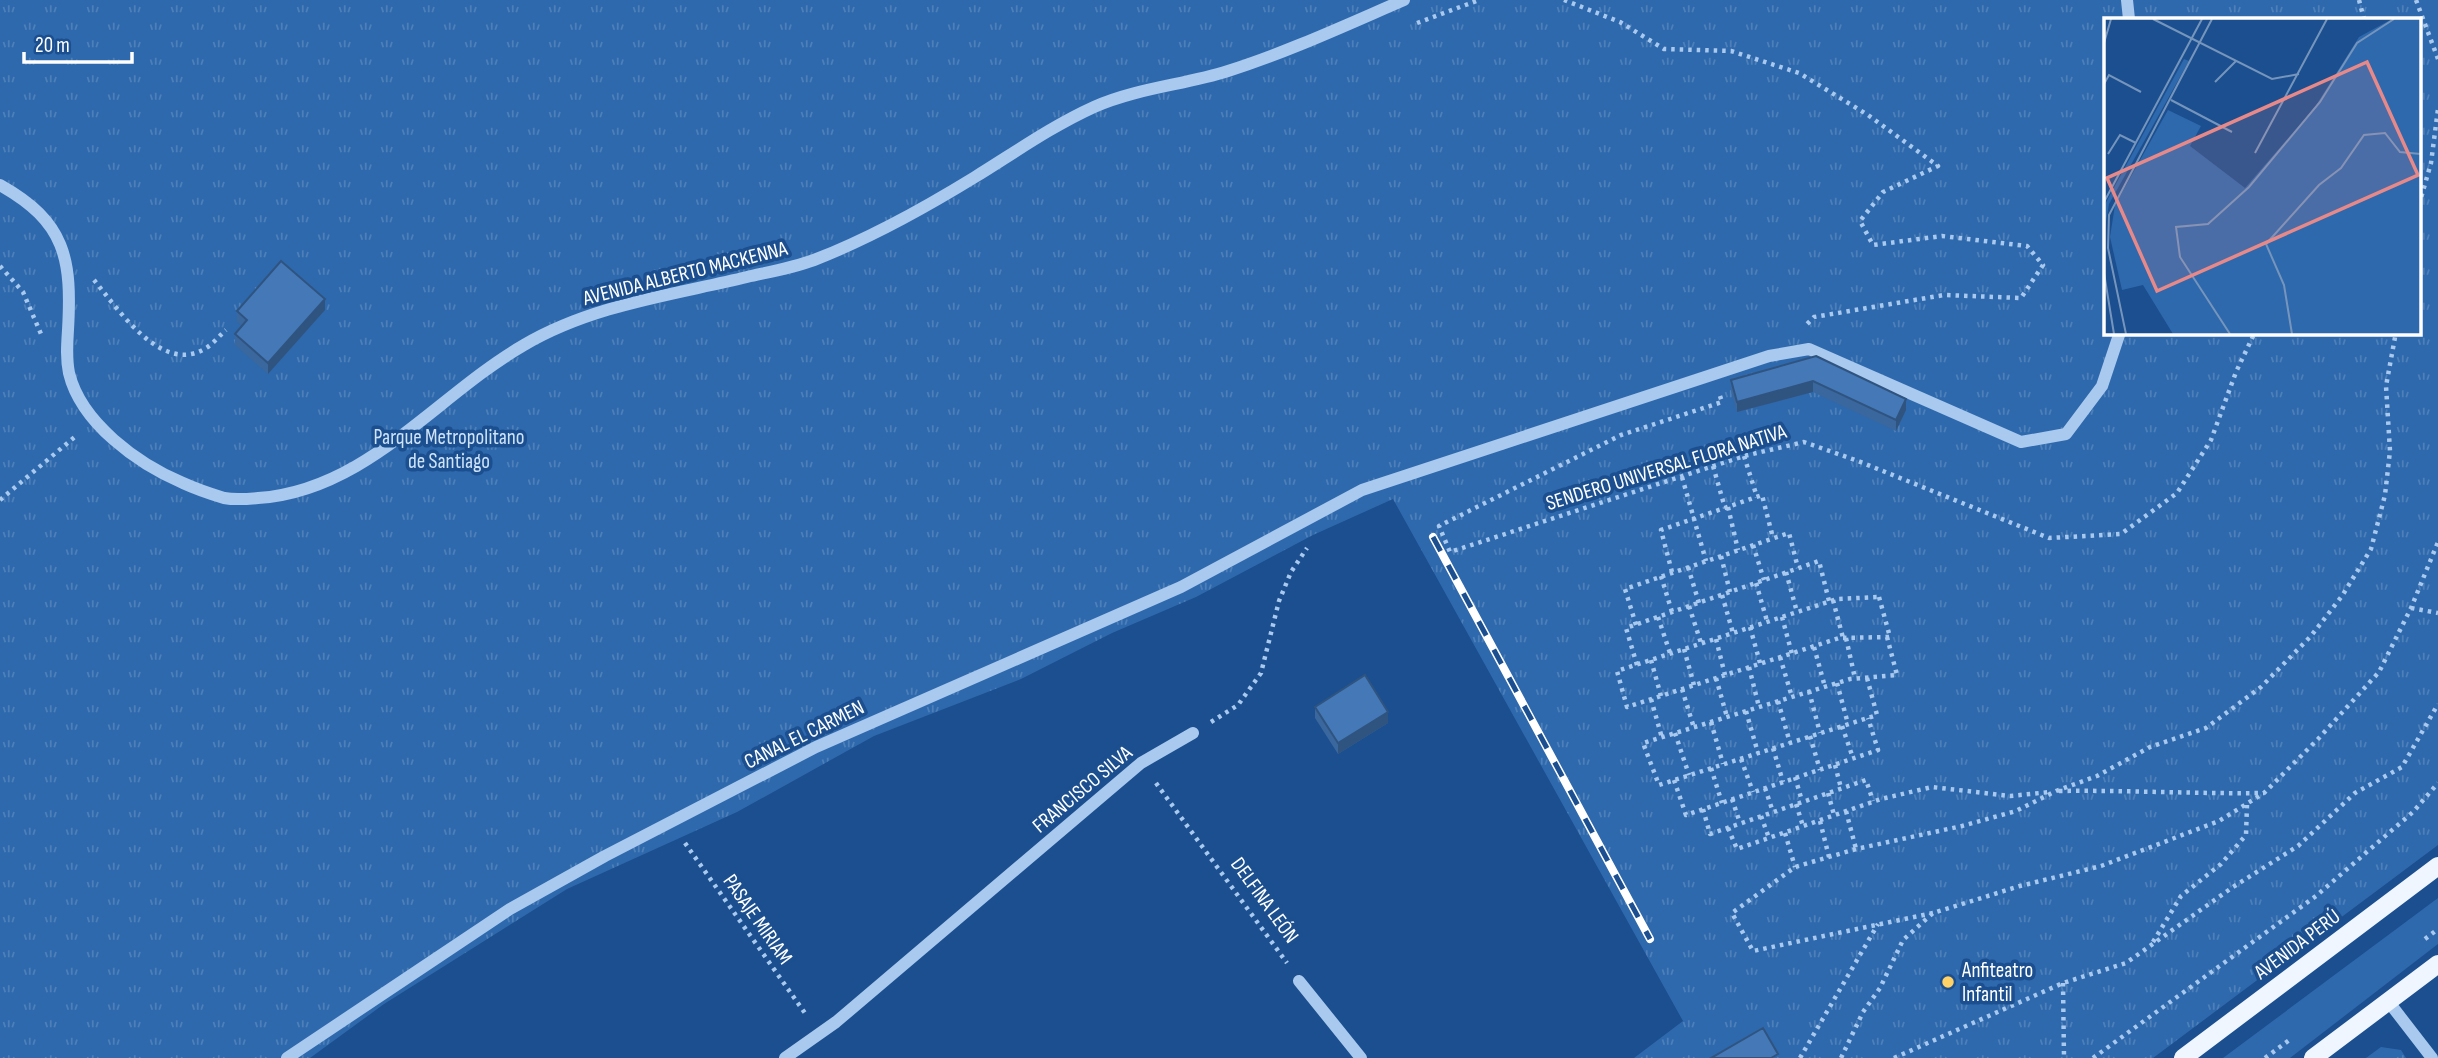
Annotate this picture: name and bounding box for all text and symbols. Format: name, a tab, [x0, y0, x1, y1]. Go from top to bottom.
inset map	[2104, 18, 2420, 334]
scale bar	[24, 21, 133, 65]
text: 20 m	[35, 33, 70, 58]
street label: AVENIDA ALBERTO MACKENNA	[579, 236, 791, 311]
street label: SENDERO UNIVERSAL FLORA NATIVA	[1543, 419, 1790, 516]
park label: Parque Metropolitano de Santiago	[373, 425, 525, 474]
street label: CANAL EL CARMEN	[740, 695, 868, 774]
street label: FRANCISCO SILVA	[1027, 740, 1138, 838]
street label: DELFINA LEÓN	[1225, 853, 1304, 948]
street label: PASAJE MIRIAM	[718, 870, 798, 969]
street label: AVENIDA PERÚ	[2249, 904, 2345, 985]
place label: Anfiteatro Infantil	[1961, 958, 2033, 1007]
marker: Anfiteatro Infantil	[1940, 974, 1956, 990]

